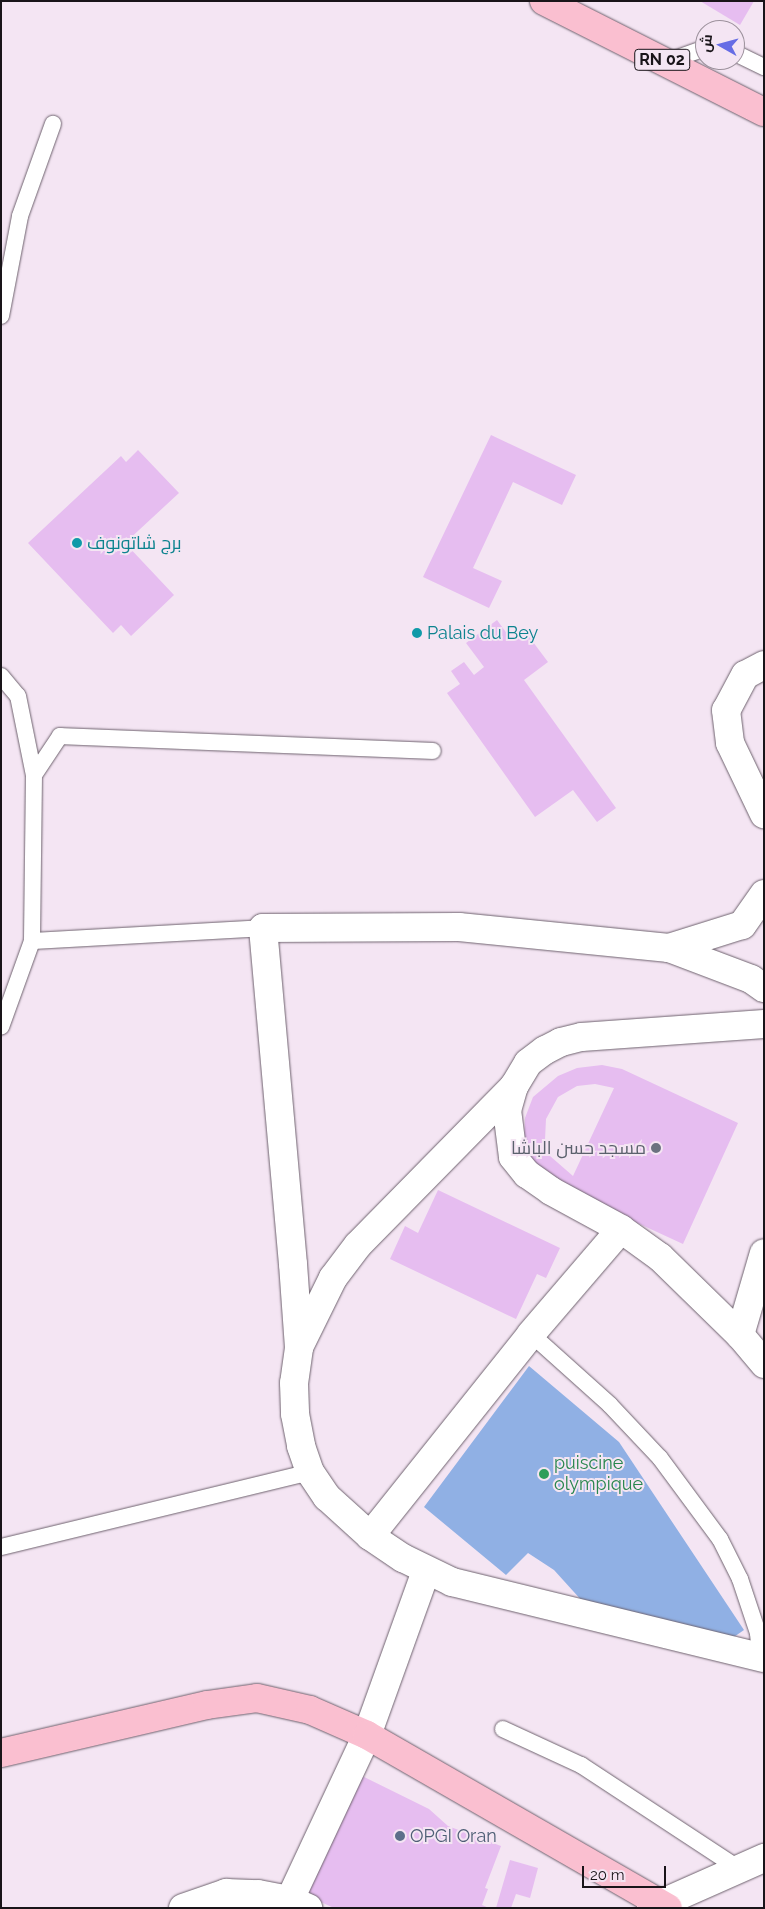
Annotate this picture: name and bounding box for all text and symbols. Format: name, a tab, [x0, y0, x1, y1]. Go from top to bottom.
north arrow	[695, 20, 745, 70]
text: ش	[697, 33, 715, 53]
road number: RN 02	[633, 46, 691, 74]
place label: برج شاتونوف	[87, 532, 181, 554]
marker: برج شاتونوف	[71, 537, 83, 549]
place label: Palais du Bey	[427, 622, 538, 644]
marker: Palais du Bey	[411, 627, 423, 639]
place label: مسجد حسن الباشا	[511, 1137, 646, 1159]
marker: مسجد حسن الباشا	[650, 1142, 662, 1154]
place label: puiscine olympique	[554, 1453, 643, 1496]
marker: puiscine olympique	[538, 1468, 550, 1480]
place label: OPGI Oran	[410, 1825, 497, 1847]
marker: OPGI Oran	[394, 1830, 406, 1842]
scale bar	[585, 1856, 669, 1888]
text: 20 m	[590, 1866, 625, 1884]

